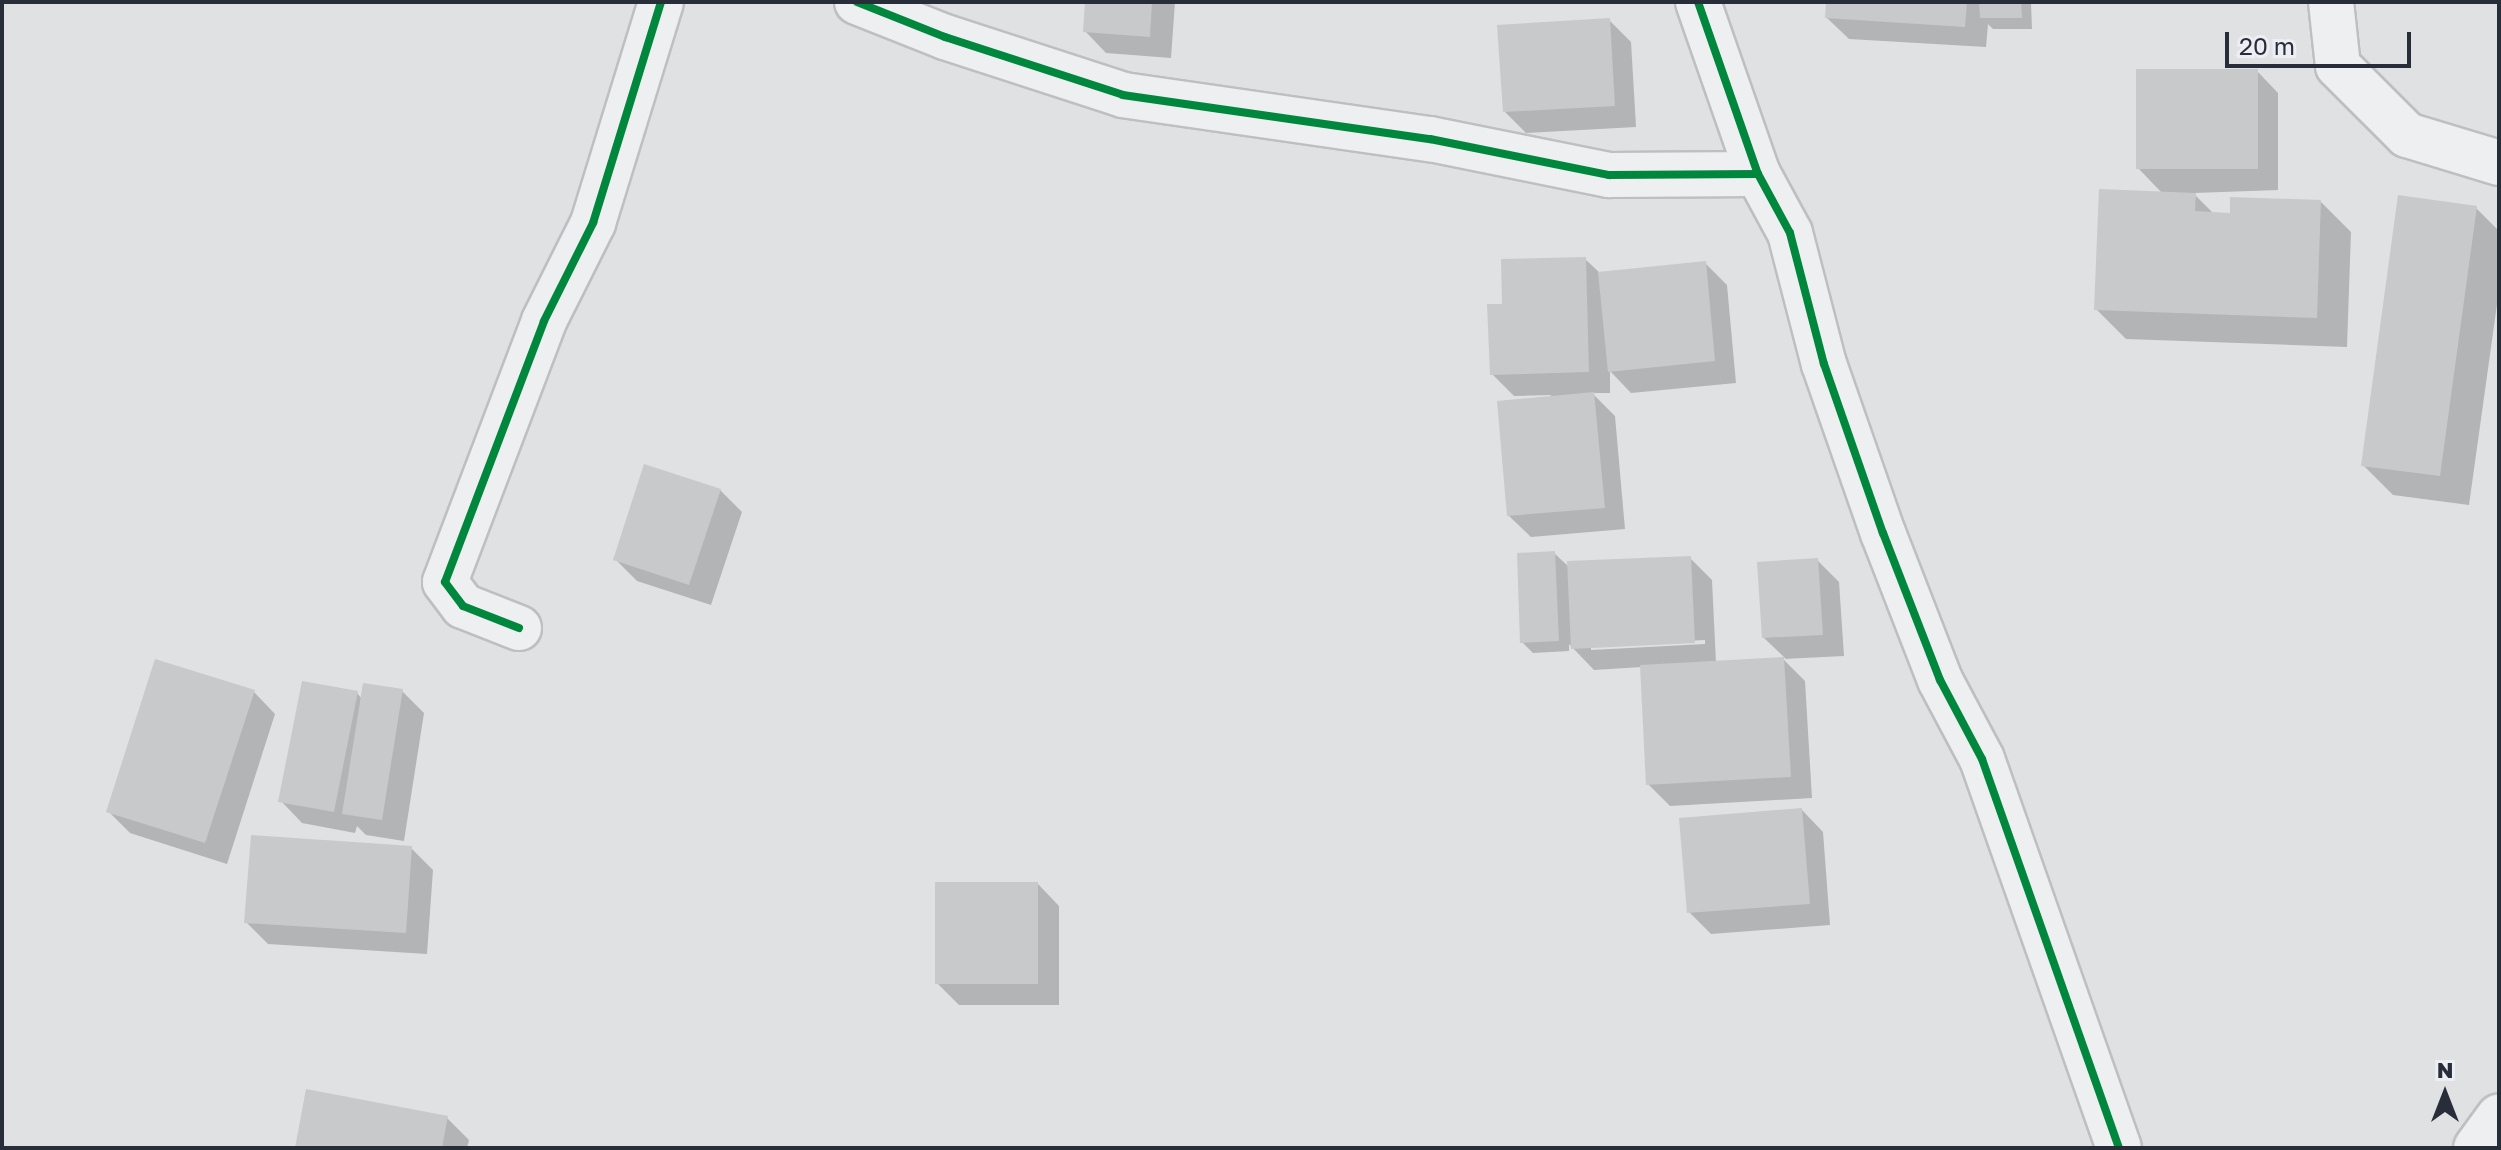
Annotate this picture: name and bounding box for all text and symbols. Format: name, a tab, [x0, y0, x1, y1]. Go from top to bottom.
scale bar	[2229, 16, 2415, 66]
text: 20 m	[2239, 31, 2295, 60]
north arrow	[2405, 1054, 2485, 1134]
text: N	[2437, 1056, 2453, 1083]

